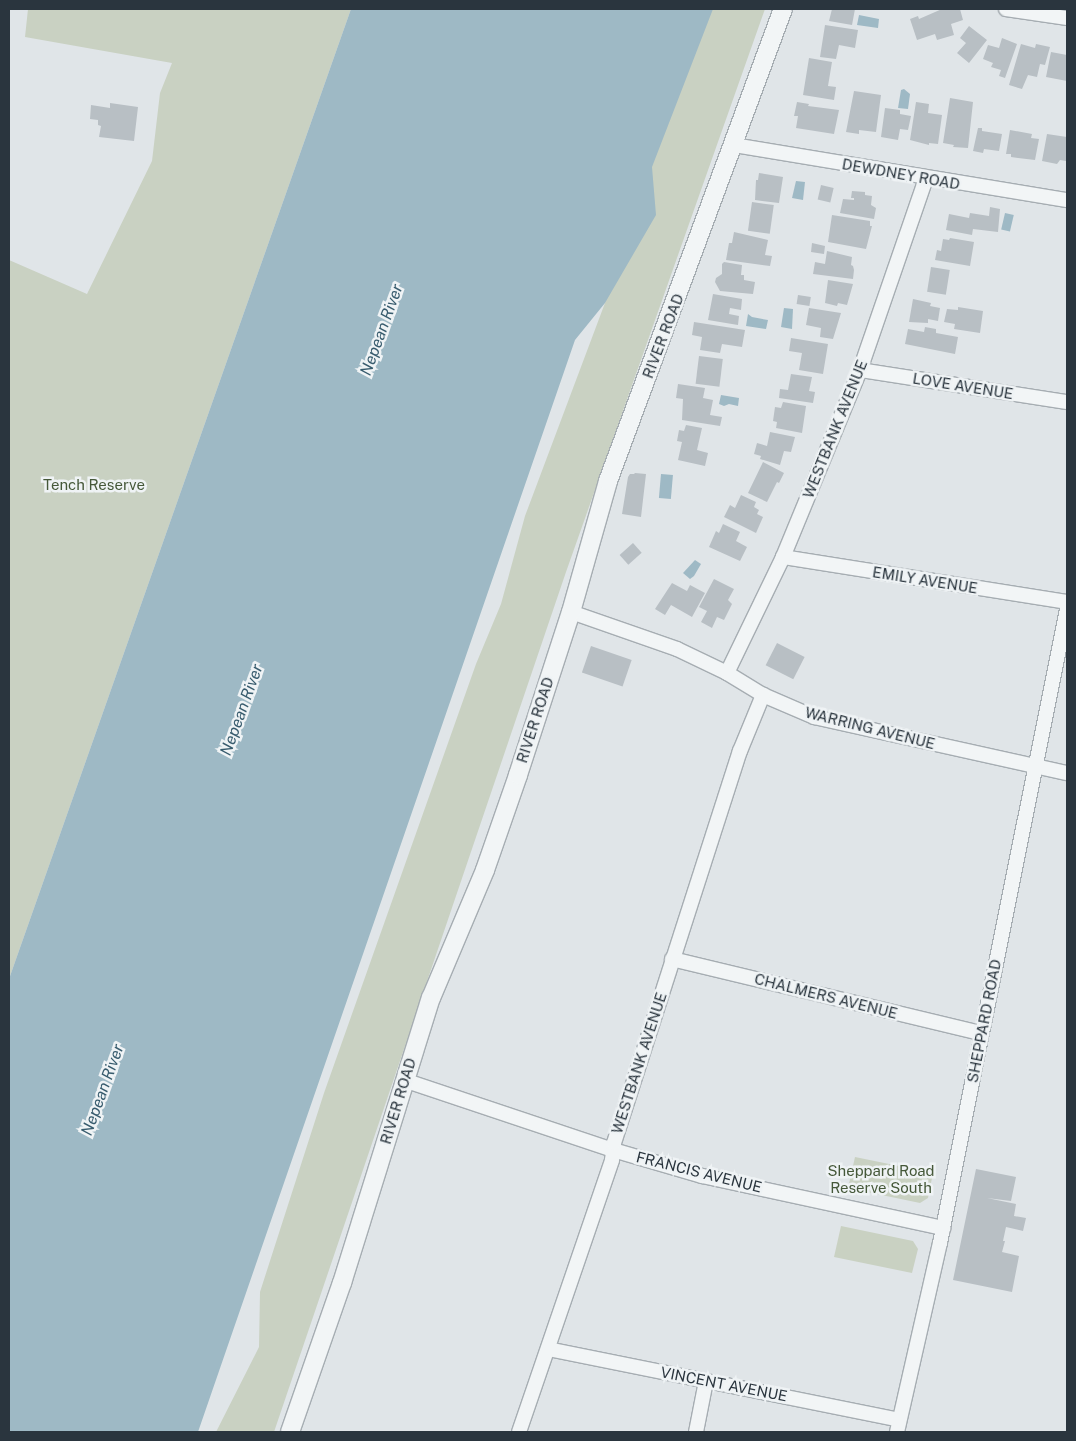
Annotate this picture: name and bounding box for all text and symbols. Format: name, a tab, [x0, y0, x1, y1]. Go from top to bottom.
street label: DEWDNEY ROAD	[841, 155, 961, 193]
water label: Nepean River	[357, 282, 407, 378]
street label: RIVER ROAD	[639, 291, 687, 381]
street label: WESTBANK AVENUE	[799, 357, 871, 501]
street label: LOVE AVENUE	[911, 369, 1015, 403]
park label: Tench Reserve	[43, 476, 145, 494]
street label: EMILY AVENUE	[871, 563, 979, 597]
water label: Nepean River	[217, 662, 267, 758]
street label: RIVER ROAD	[513, 675, 557, 765]
street label: WARRING AVENUE	[803, 703, 937, 753]
street label: SHEPPARD ROAD	[963, 958, 1005, 1084]
street label: CHALMERS AVENUE	[753, 970, 899, 1022]
street label: WESTBANK AVENUE	[608, 990, 670, 1136]
water label: Nepean River	[78, 1042, 128, 1138]
street label: RIVER ROAD	[376, 1056, 420, 1146]
street label: FRANCIS AVENUE	[634, 1148, 764, 1196]
park label: Sheppard Road Reserve South	[827, 1161, 935, 1196]
street label: VINCENT AVENUE	[659, 1363, 789, 1405]

